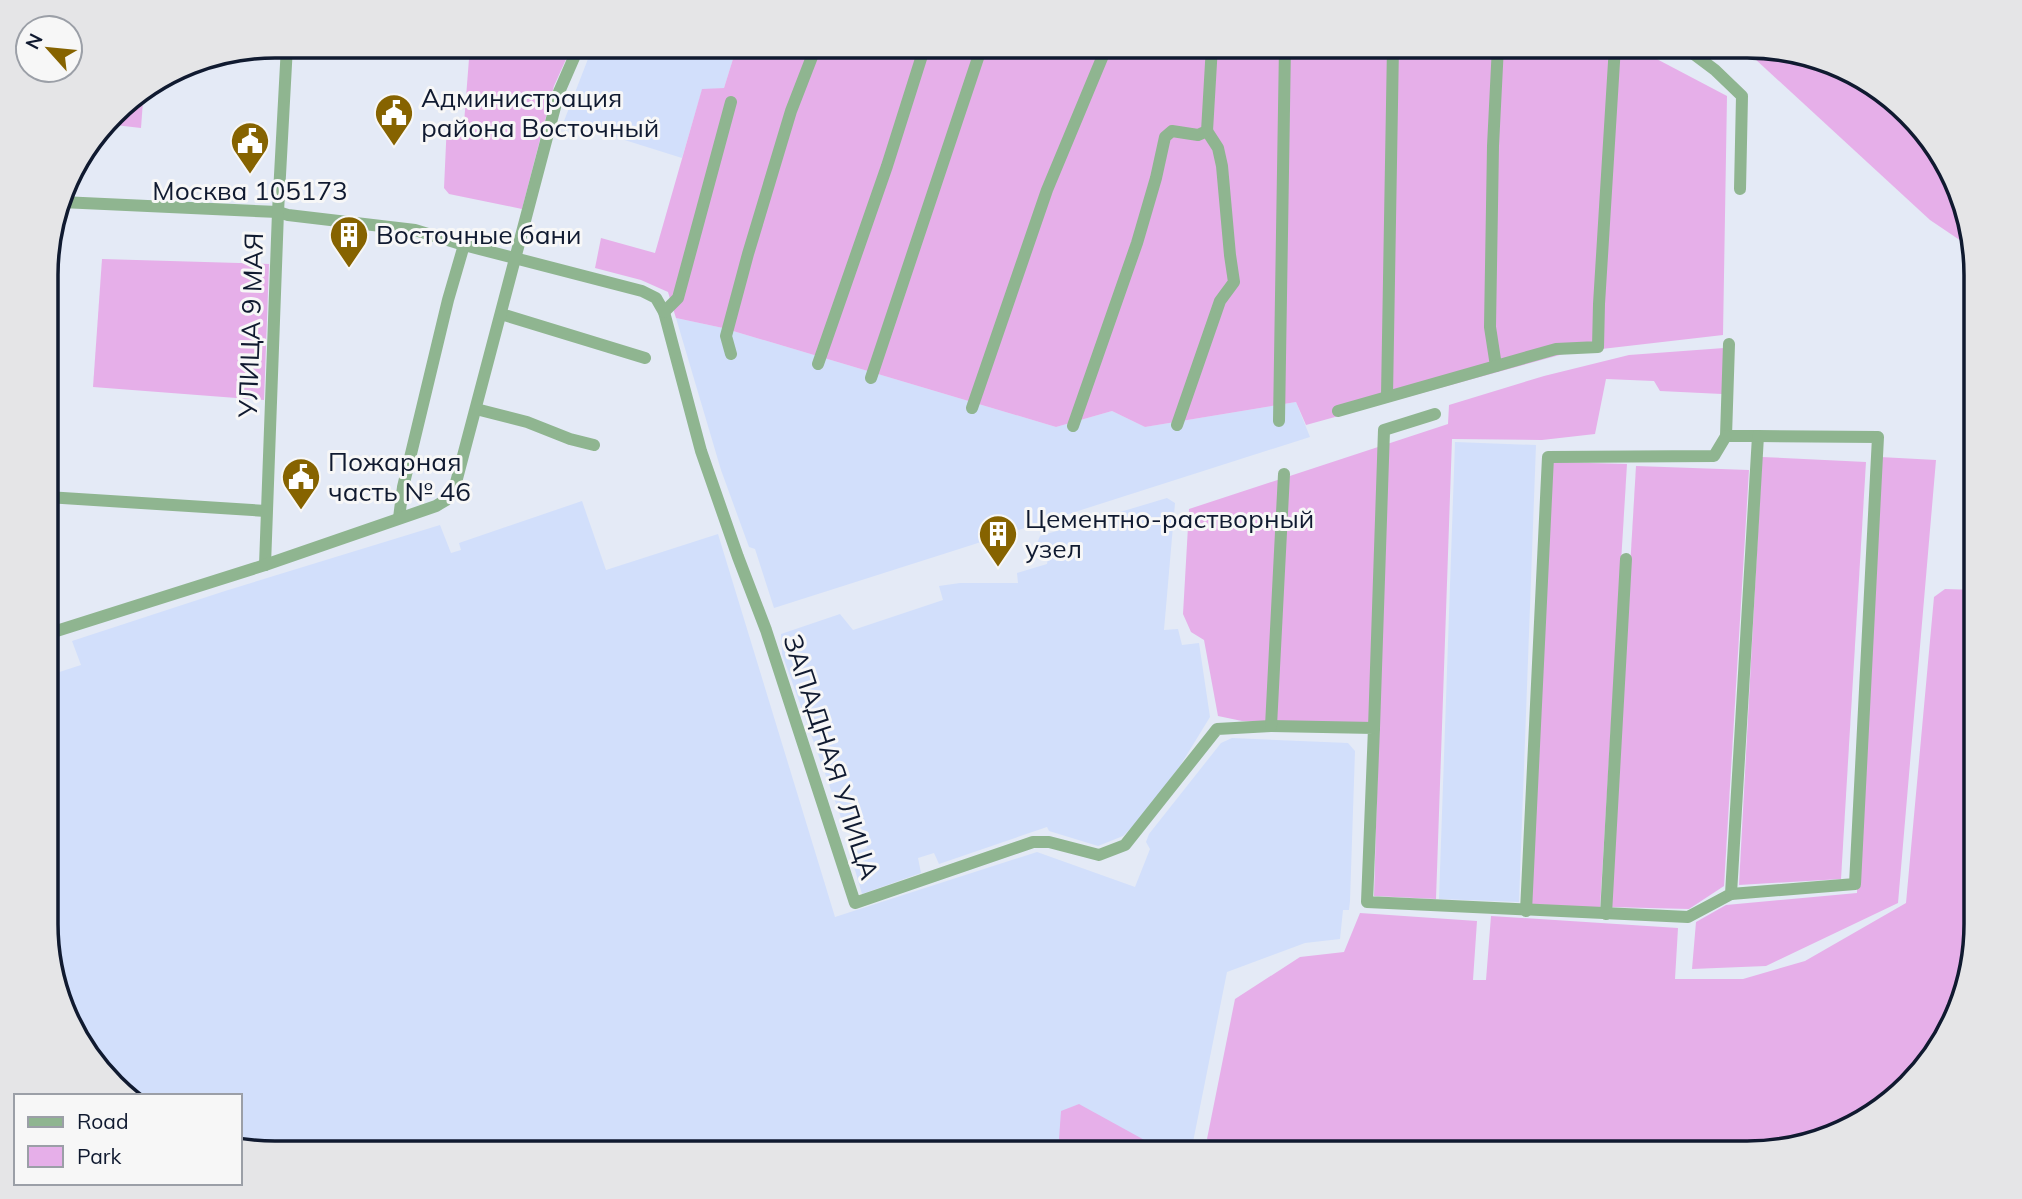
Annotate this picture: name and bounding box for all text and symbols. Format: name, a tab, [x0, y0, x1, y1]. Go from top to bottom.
north arrow	[14, 14, 84, 84]
text: N	[20, 29, 48, 53]
place label: Администрация района Восточный	[421, 81, 659, 144]
public building icon: Администрация района Восточный	[373, 92, 415, 147]
public building icon: Москва 105173	[229, 120, 271, 175]
place label: Москва 105173	[152, 174, 348, 207]
building icon: Восточные бани	[328, 214, 370, 269]
place label: Восточные бани	[376, 218, 582, 251]
street label: УЛИЦА 9 МАЯ	[231, 232, 270, 419]
place label: Пожарная часть № 46	[328, 445, 471, 508]
public building icon: Пожарная часть № 46	[280, 456, 322, 511]
place label: Цементно-растворный узел	[1025, 502, 1314, 565]
building icon: Цементно-растворный узел	[977, 513, 1019, 568]
street label: ЗАПАДНАЯ УЛИЦА	[776, 630, 887, 884]
legend	[14, 1094, 242, 1185]
text: Road	[77, 1108, 128, 1134]
text: Park	[77, 1143, 121, 1169]

